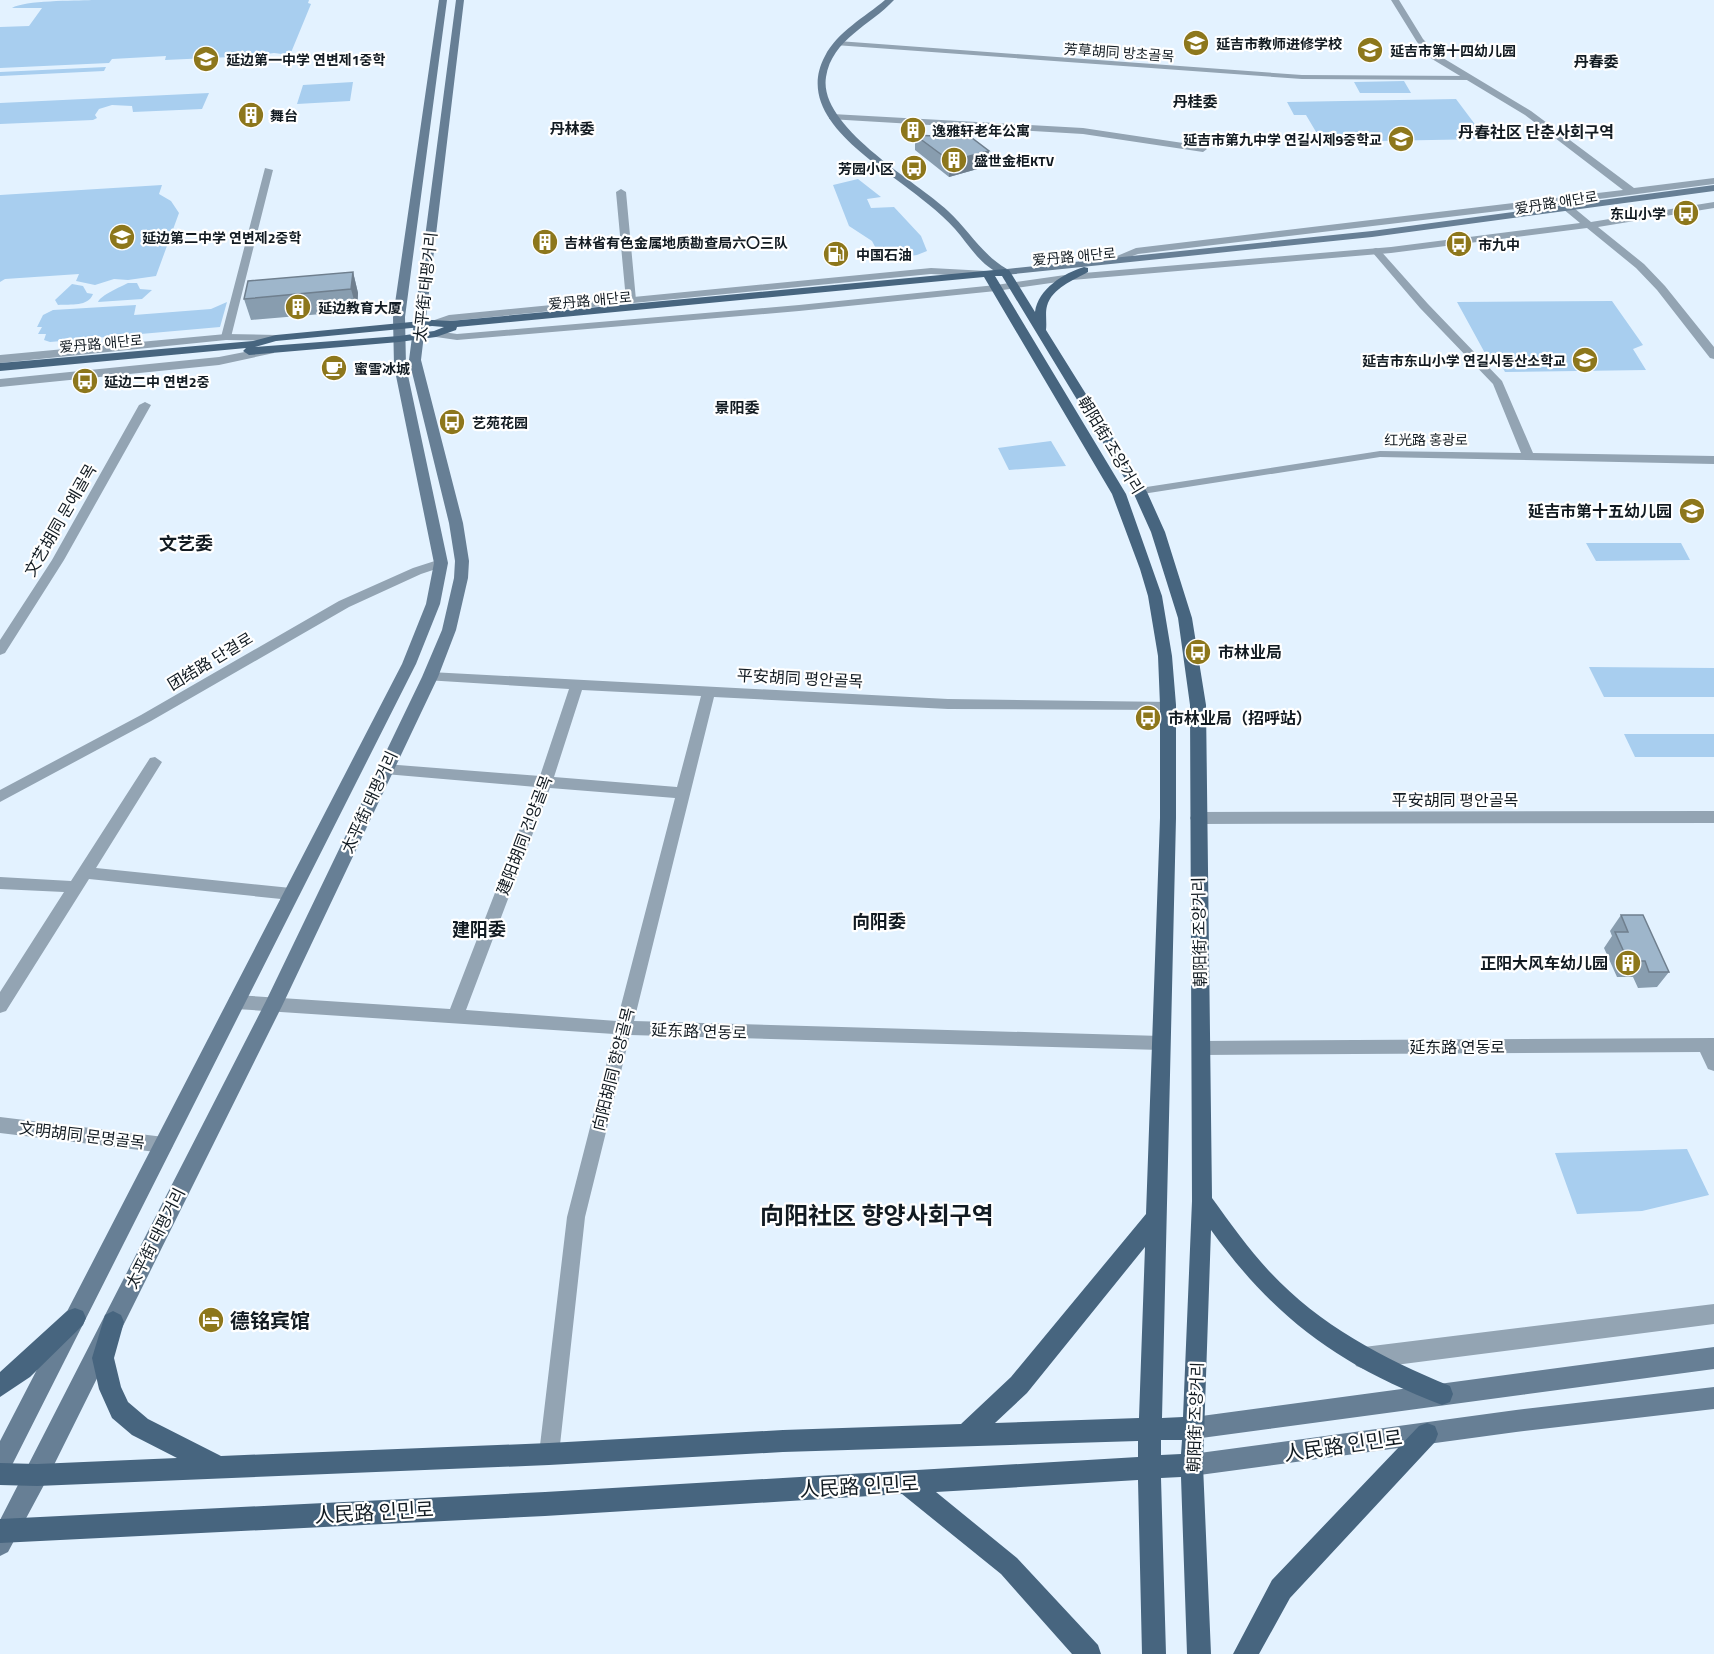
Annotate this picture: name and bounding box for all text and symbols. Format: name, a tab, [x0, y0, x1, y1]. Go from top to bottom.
school or university icon: 延吉市教师进修学校	[1181, 28, 1211, 58]
place label: 延吉市教师进修学校	[1216, 33, 1342, 54]
school or university icon: 延吉市第十四幼儿园	[1355, 35, 1385, 65]
street label: 芳草胡同 방초골목	[1063, 38, 1175, 66]
place label: 延吉市第十四幼儿园	[1390, 40, 1516, 61]
school or university icon: 延边第一中学 연변제1중학	[191, 44, 221, 74]
place label: 延边第一中学 연변제1중학	[226, 49, 385, 70]
district label: 丹春委	[1573, 50, 1619, 73]
district label: 丹桂委	[1172, 90, 1218, 113]
building icon: 舞台	[236, 100, 266, 130]
place label: 舞台	[270, 105, 298, 126]
building icon: 逸雅轩老年公寓	[898, 115, 928, 145]
district label: 丹林委	[549, 117, 595, 140]
place label: 逸雅轩老年公寓	[932, 120, 1030, 141]
district label: 丹春社区 단춘사회구역	[1458, 120, 1614, 144]
school or university icon: 延吉市第九中学 연길시제9중학교	[1386, 124, 1416, 154]
place label: 延吉市第九中学 연길시제9중학교	[1183, 129, 1382, 150]
building icon: 盛世金柜KTV	[939, 145, 969, 175]
place label: 盛世金柜KTV	[974, 150, 1055, 171]
bus stop icon: 芳园小区	[899, 153, 929, 183]
place label: 芳园小区	[838, 158, 894, 179]
street label: 爱丹路 애단로	[1513, 185, 1599, 219]
bus stop icon: 东山小学	[1671, 198, 1701, 228]
place label: 东山小学	[1610, 203, 1666, 224]
school or university icon: 延边第二中学 연변제2중학	[107, 222, 137, 252]
place label: 延边第二中学 연변제2중학	[142, 227, 301, 248]
building icon: 吉林省有色金属地质勘查局六〇三队	[530, 227, 560, 257]
bus stop icon: 市九中	[1444, 229, 1474, 259]
street label: 太平街 태평거리	[407, 231, 443, 343]
place label: 吉林省有色金属地质勘查局六〇三队	[564, 232, 788, 253]
place label: 市九中	[1478, 234, 1520, 255]
fuel station icon: 中国石油	[821, 239, 851, 269]
street label: 爱丹路 애단로	[1031, 242, 1117, 270]
place label: 中国石油	[856, 244, 912, 265]
street label: 爱丹路 애단로	[547, 286, 633, 314]
building icon: 延边教育大厦	[283, 292, 313, 322]
place label: 延边教育大厦	[318, 297, 402, 318]
street label: 爱丹路 애단로	[58, 329, 144, 357]
school or university icon: 延吉市东山小学 연길시동산소학교	[1570, 345, 1600, 375]
place label: 延吉市东山小学 연길시동산소학교	[1362, 350, 1566, 371]
cafe icon: 蜜雪冰城	[319, 353, 349, 383]
place label: 蜜雪冰城	[354, 358, 410, 379]
bus stop icon: 延边二中 연변2중	[70, 366, 100, 396]
place label: 延边二中 연변2중	[104, 371, 210, 392]
street label: 朝阳街 조양거리	[1072, 392, 1150, 498]
district label: 景阳委	[714, 396, 760, 419]
bus stop icon: 艺苑花园	[437, 407, 467, 437]
place label: 艺苑花园	[472, 412, 528, 433]
street label: 红光路 홍광로	[1384, 429, 1468, 450]
street label: 文艺胡同 문예골목	[18, 459, 102, 581]
school or university icon: 延吉市第十五幼儿园	[1677, 496, 1707, 526]
place label: 延吉市第十五幼儿园	[1528, 499, 1672, 523]
district label: 文艺委	[159, 530, 213, 557]
street label: 团结路 단결로	[163, 626, 257, 696]
bus stop icon: 市林业局	[1183, 637, 1213, 667]
place label: 市林业局	[1218, 640, 1282, 664]
street label: 平安胡同 평안골목	[736, 663, 864, 693]
bus stop icon: 市林业局（招呼站）	[1133, 703, 1163, 733]
place label: 市林业局（招呼站）	[1168, 706, 1312, 730]
street label: 太平街 태평거리	[335, 747, 403, 857]
street label: 建阳胡同 건양골목	[490, 771, 558, 898]
street label: 平安胡同 평안골목	[1392, 788, 1518, 812]
street label: 朝阳街 조양거리	[1186, 877, 1212, 987]
district label: 向阳委	[852, 908, 906, 935]
district label: 建阳委	[452, 916, 506, 943]
building icon: 正阳大风车幼儿园	[1613, 948, 1643, 978]
place label: 正阳大风车幼儿园	[1480, 951, 1608, 975]
street label: 向阳胡同 향양골목	[586, 1005, 640, 1133]
street label: 延东路 연동로	[651, 1017, 748, 1045]
street label: 延东路 연동로	[1409, 1035, 1505, 1059]
street label: 文明胡同 문명골목	[18, 1115, 146, 1155]
street label: 太平街 태평거리	[119, 1183, 191, 1293]
district label: 向阳社区 향양사회구역	[760, 1197, 994, 1233]
hotel icon: 德铭宾馆	[196, 1305, 226, 1335]
place label: 德铭宾馆	[230, 1305, 310, 1336]
street label: 朝阳街 조양거리	[1181, 1361, 1209, 1473]
street label: 人民路 인민로	[1282, 1421, 1404, 1469]
street label: 人民路 인민로	[798, 1467, 920, 1505]
street label: 人民路 인민로	[313, 1493, 435, 1531]

